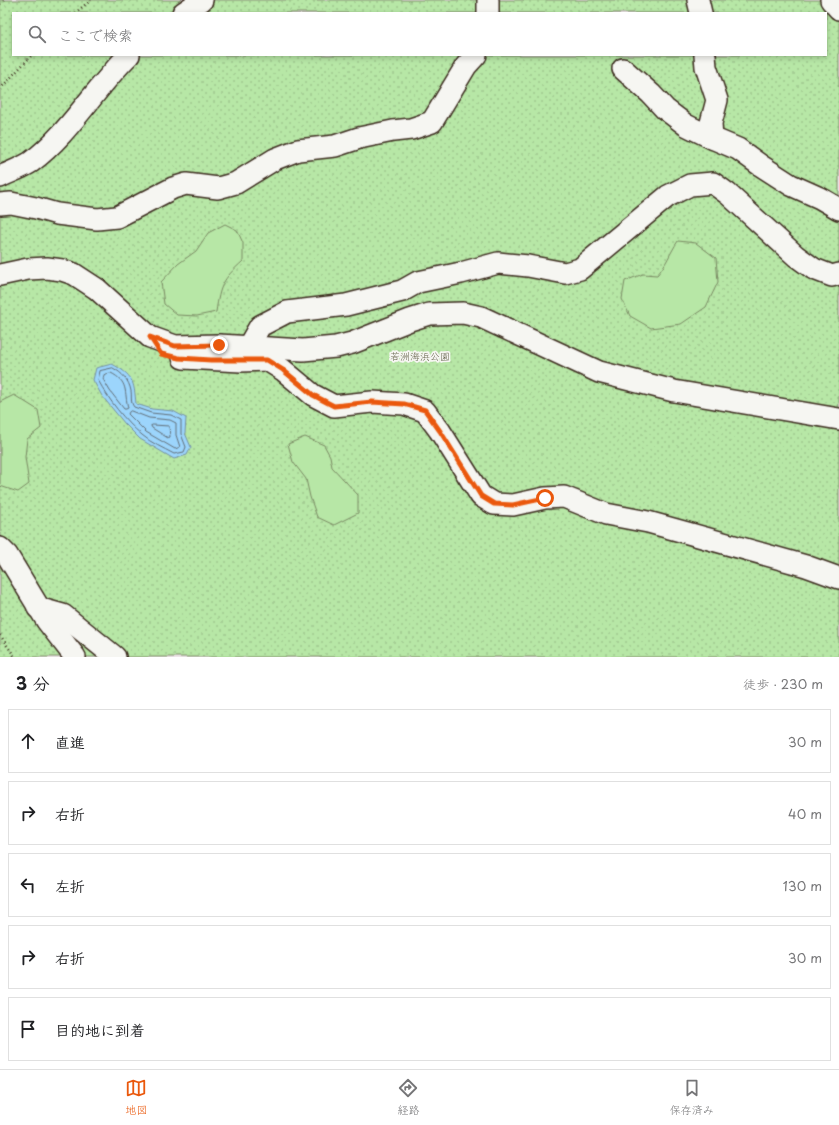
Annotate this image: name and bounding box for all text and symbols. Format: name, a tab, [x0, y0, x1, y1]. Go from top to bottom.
search box	[12, 12, 827, 56]
icon: search	[26, 23, 48, 45]
text: ここで検索	[58, 23, 133, 46]
route end	[210, 336, 228, 354]
park label: 若洲海浜公園	[390, 348, 450, 363]
route start	[536, 489, 554, 507]
text: 3 分	[16, 670, 50, 696]
text: 徒歩 · 230 m	[743, 674, 823, 693]
icon: ahead	[17, 730, 39, 752]
text: 直進	[55, 730, 85, 753]
text: 30 m	[788, 732, 822, 751]
icon: right	[17, 802, 39, 824]
text: 右折	[55, 802, 85, 825]
text: 40 m	[788, 804, 822, 823]
icon: left	[17, 874, 39, 896]
text: 左折	[55, 874, 85, 897]
text: 130 m	[783, 876, 822, 895]
icon: right	[17, 946, 39, 968]
text: 右折	[55, 946, 85, 969]
text: 30 m	[788, 948, 822, 967]
icon: arrive	[17, 1018, 39, 1040]
text: 目的地に到着	[55, 1018, 145, 1041]
tab: 地図	[125, 1077, 147, 1118]
tab: 経路	[397, 1077, 419, 1118]
tab: 保存済み	[670, 1077, 714, 1118]

